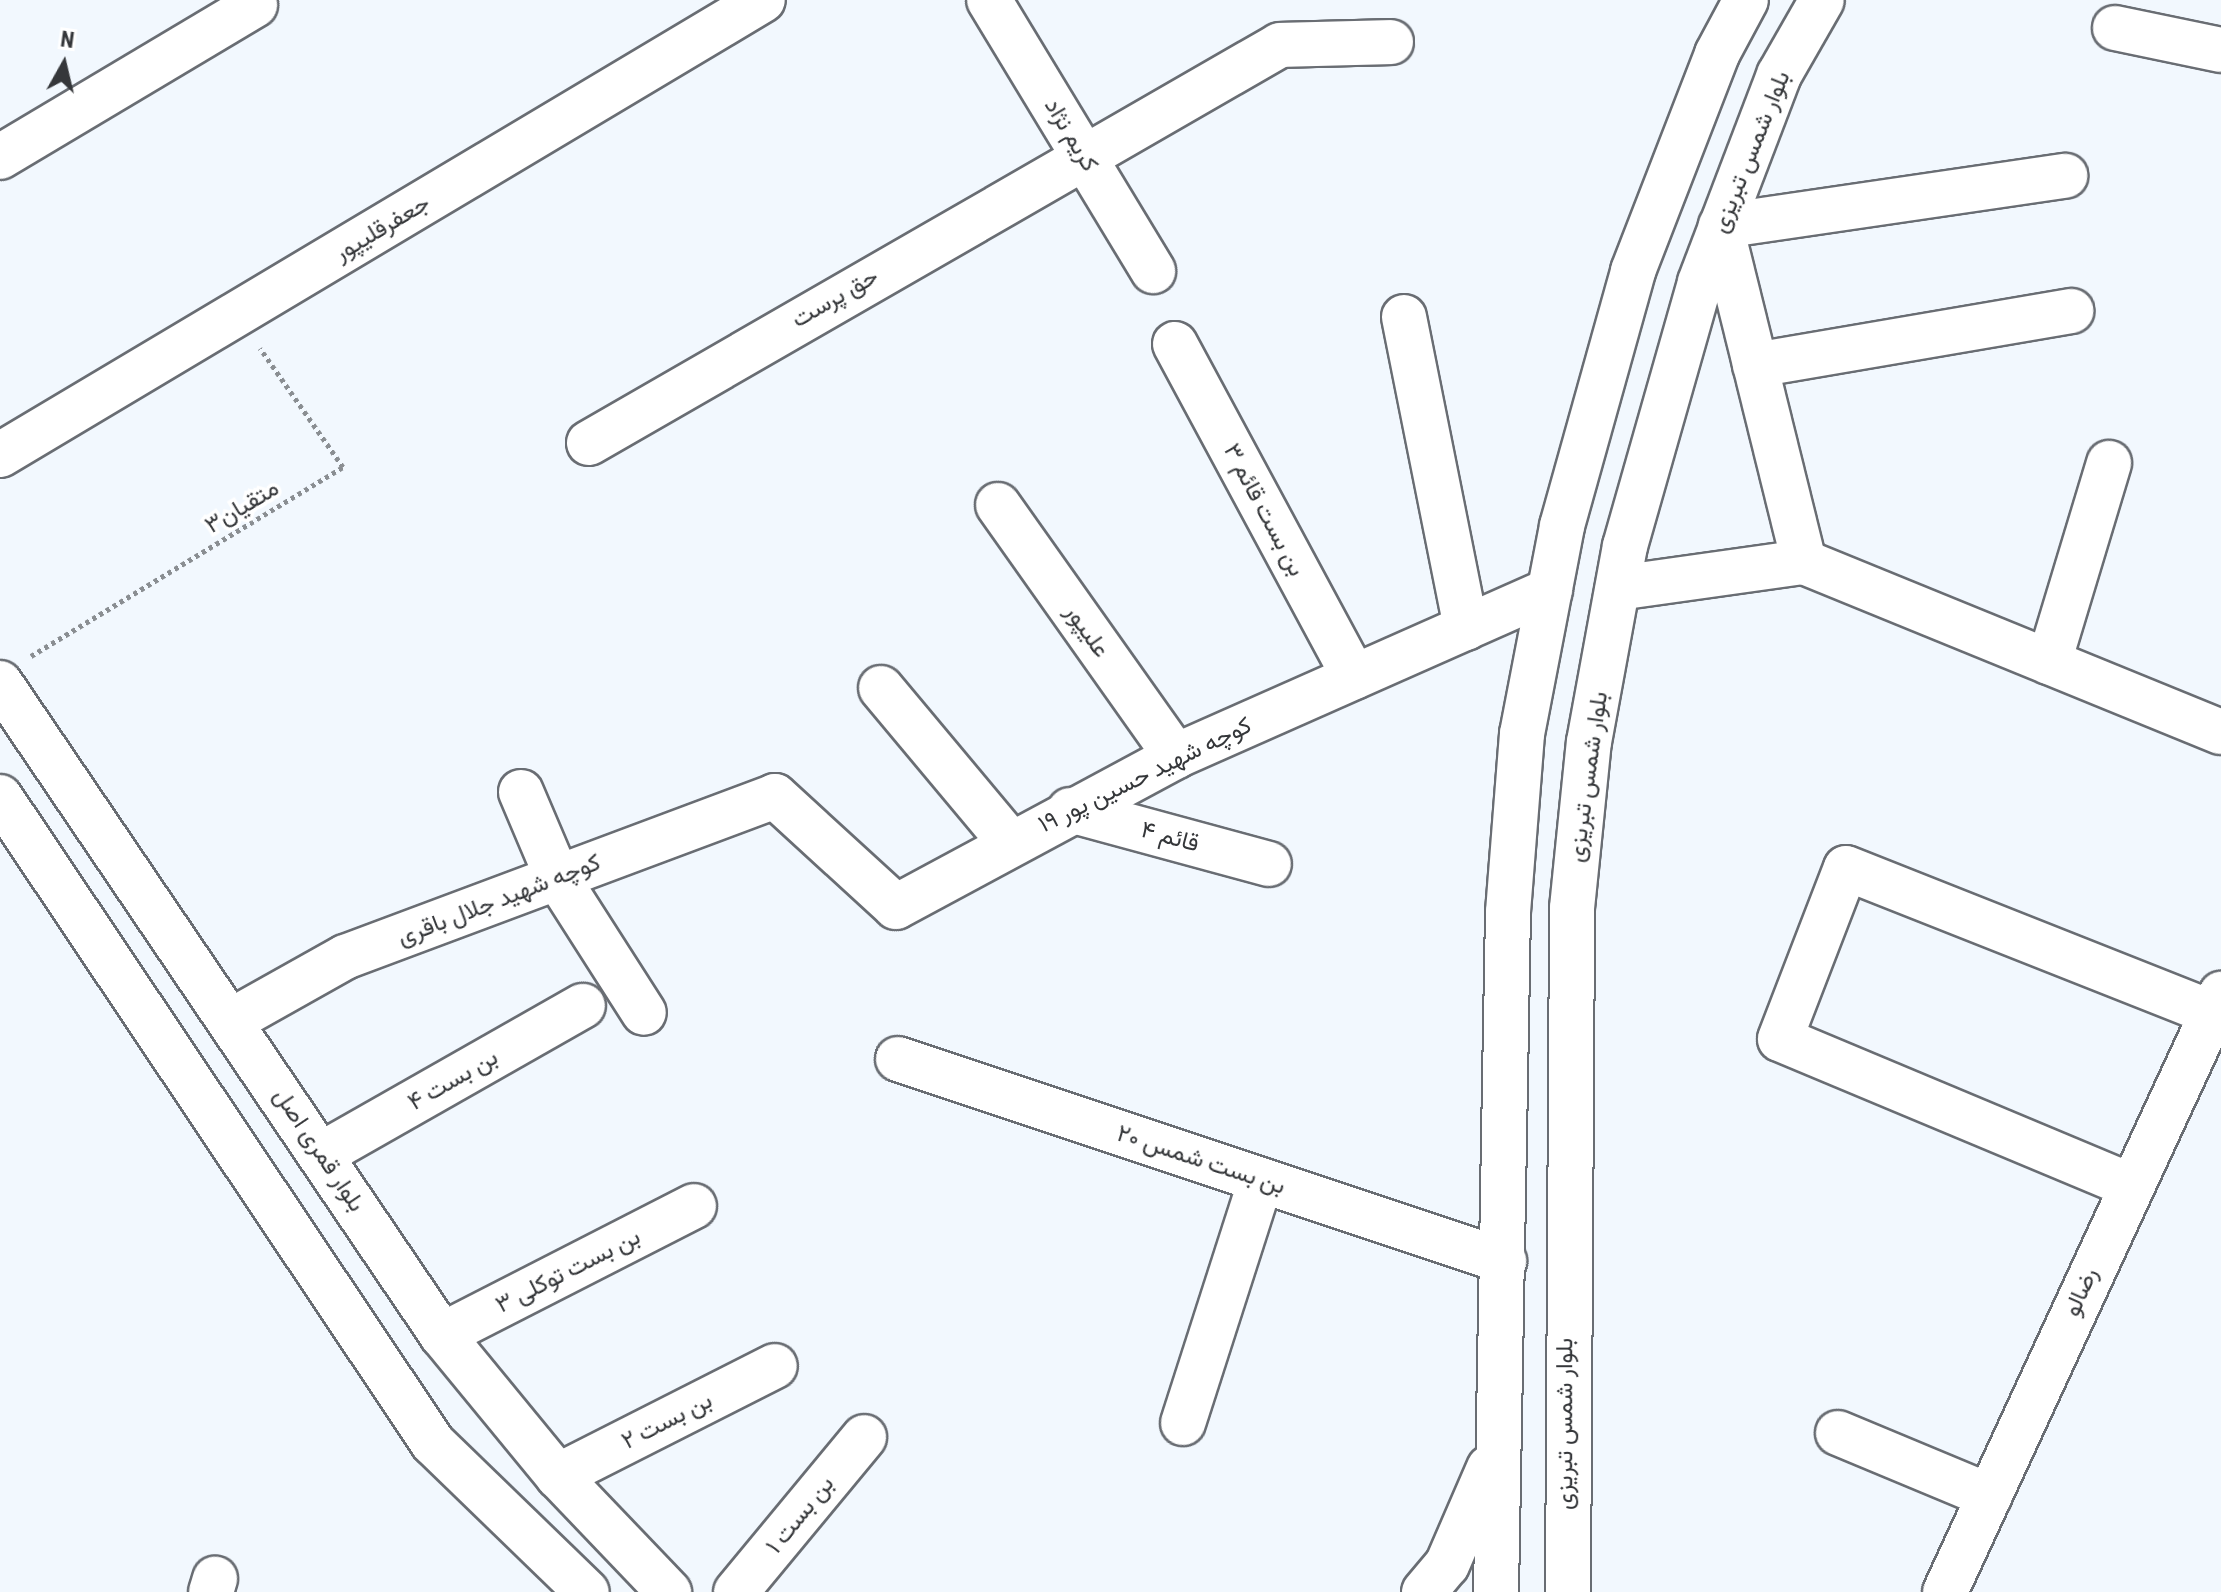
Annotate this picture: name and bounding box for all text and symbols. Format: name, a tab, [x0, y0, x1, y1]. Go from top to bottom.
north arrow	[24, 24, 104, 104]
text: N	[59, 26, 76, 53]
street label: بلوار شمس تبریزی	[1705, 67, 1797, 237]
street label: کریم نژاد	[1038, 93, 1104, 177]
street label: جعفرقلیپور	[329, 188, 435, 268]
street label: حق پرست	[787, 262, 883, 334]
street label: بن بست قائم ۳	[1217, 439, 1311, 581]
street label: متقیان۳	[200, 474, 284, 540]
street label: علیپور	[1058, 599, 1116, 663]
street label: بلوار شمس تبریزی	[1562, 690, 1614, 864]
street label: کوچه شهید حسین پور ۱۹	[1034, 711, 1256, 839]
street label: قائم ۴	[1138, 815, 1202, 859]
street label: کوچه شهید جلال باقری	[393, 848, 605, 952]
street label: بن بست ۴	[403, 1043, 503, 1117]
street label: بلوار قمری اصل	[267, 1083, 371, 1217]
street label: بن بست شمس ۲۰	[1113, 1119, 1289, 1201]
street label: بن بست توکلی ۳	[491, 1222, 645, 1320]
street label: رضالو	[2058, 1263, 2104, 1321]
street label: بلوار شمس تبریزی	[1551, 1338, 1579, 1510]
street label: بن بست ۲	[617, 1386, 717, 1456]
street label: بن بست ۱	[760, 1470, 840, 1560]

